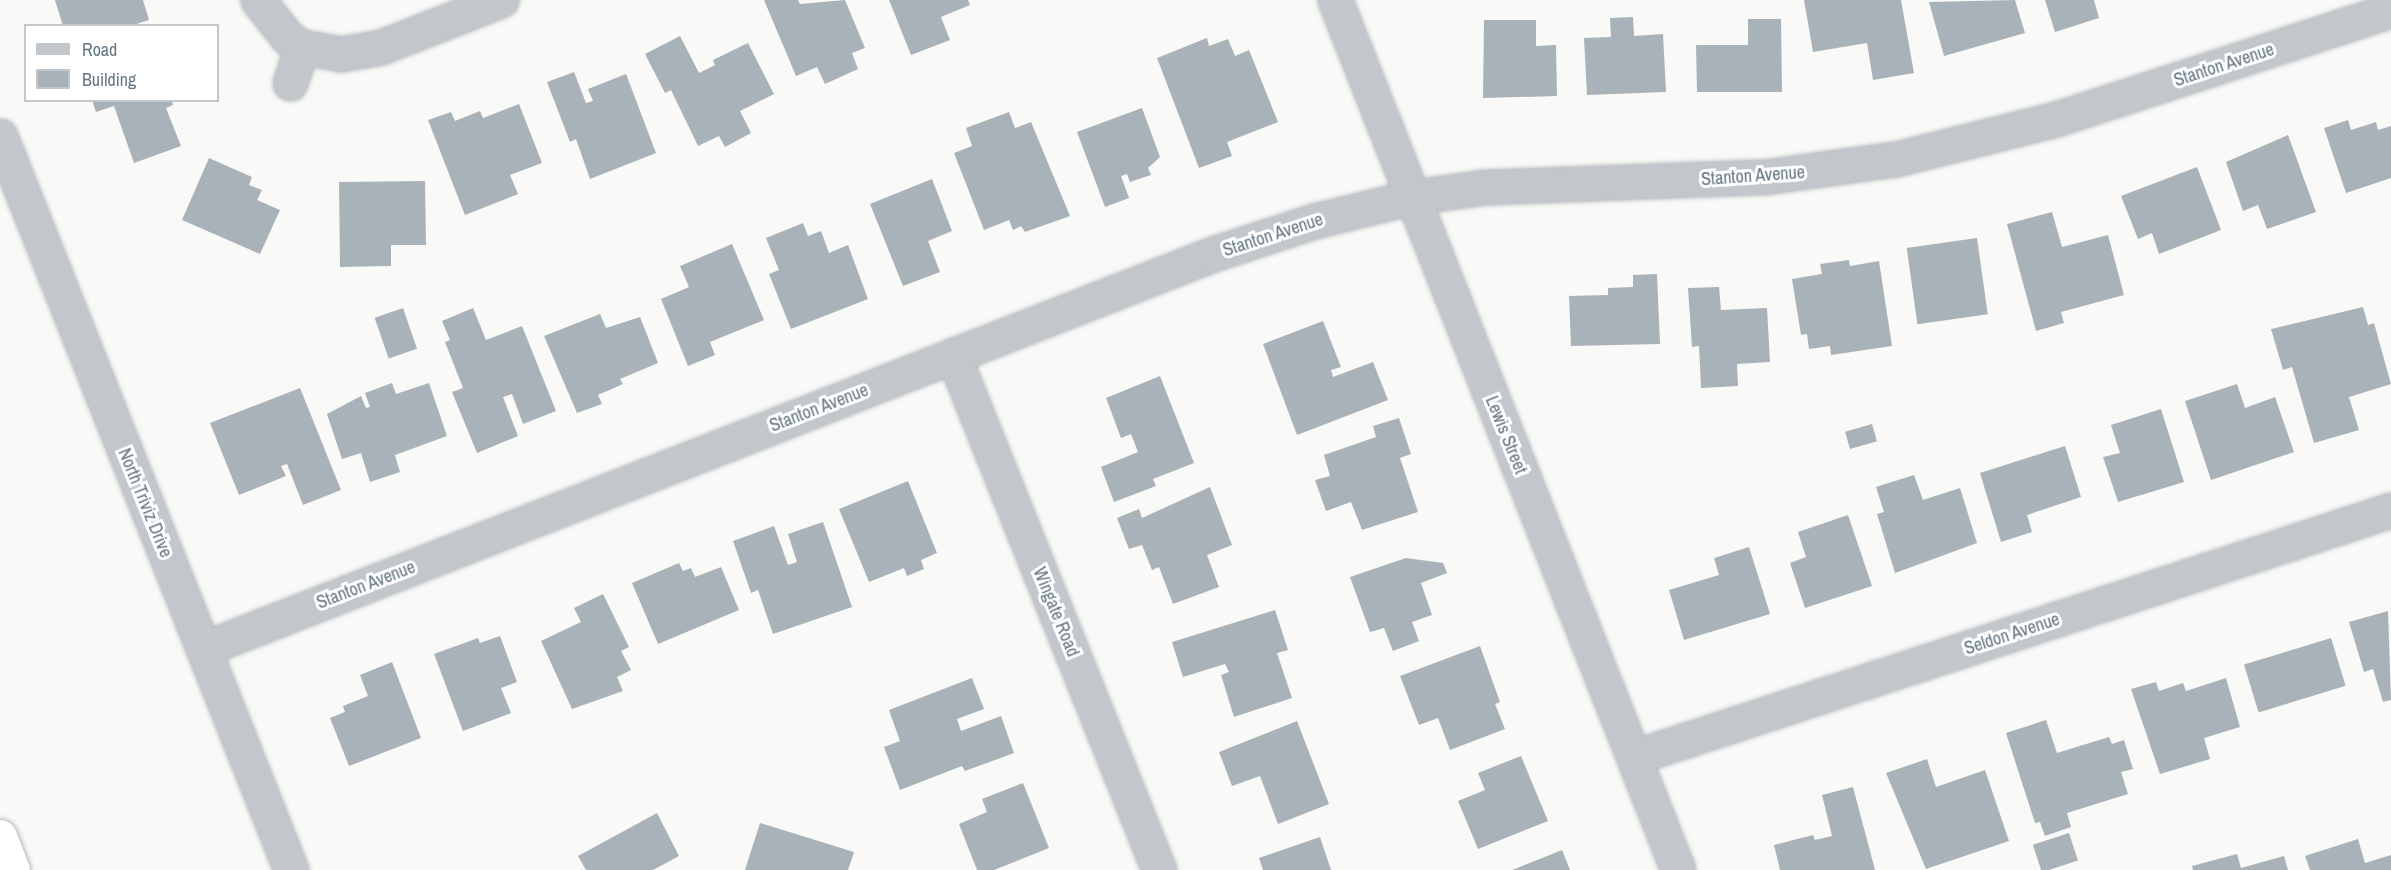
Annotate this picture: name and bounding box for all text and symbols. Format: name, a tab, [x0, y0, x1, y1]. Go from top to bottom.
legend	[24, 24, 219, 102]
text: Road	[82, 37, 117, 62]
street label: Stanton Avenue	[2171, 39, 2277, 91]
text: Building	[82, 67, 136, 92]
street label: Stanton Avenue	[1700, 162, 1806, 190]
street label: Stanton Avenue	[1220, 209, 1326, 261]
street label: Stanton Avenue	[766, 379, 872, 437]
street label: Lewis Street	[1481, 393, 1531, 477]
street label: North Triviz Drive	[113, 445, 177, 561]
street label: Stanton Avenue	[313, 556, 419, 614]
street label: Wingate Road	[1028, 564, 1084, 660]
street label: Seldon Avenue	[1961, 608, 2063, 660]

